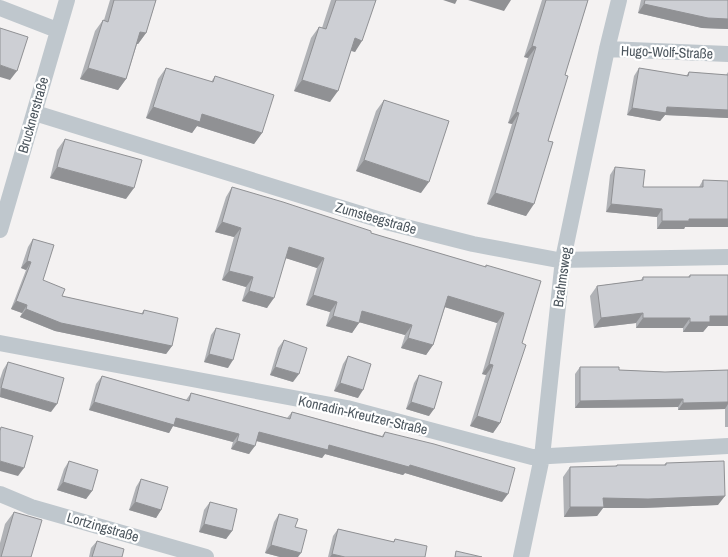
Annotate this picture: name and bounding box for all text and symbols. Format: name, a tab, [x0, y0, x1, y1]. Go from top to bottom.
street label: Hugo-Wolf-Straße	[621, 41, 713, 63]
street label: Brucknerstraße	[14, 75, 52, 155]
street label: Zumsteegstraße	[333, 198, 419, 238]
street label: Brahmsweg	[549, 245, 575, 308]
street label: Konradin-Kreutzer-Straße	[297, 391, 429, 439]
street label: Lortzingstraße	[65, 508, 141, 546]

